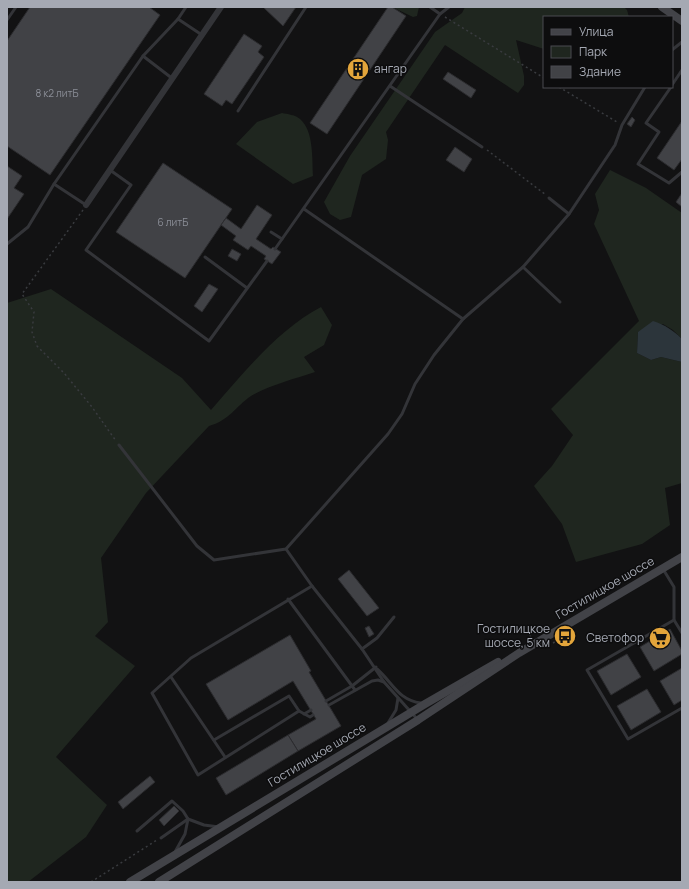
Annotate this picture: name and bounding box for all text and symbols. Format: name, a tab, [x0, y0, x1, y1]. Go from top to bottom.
legend	[543, 16, 673, 88]
text: Улица	[579, 23, 613, 40]
text: Парк	[579, 43, 608, 60]
building icon: ангар	[345, 56, 371, 82]
place label: ангар	[374, 60, 407, 77]
text: Здание	[579, 63, 621, 80]
house number: 8 к2 литБ	[35, 86, 79, 100]
house number: 6 литБ	[158, 215, 188, 229]
street label: Гостилицкое шоссе	[552, 552, 657, 623]
place label: Гостилицкое шоссе, 5 км	[477, 620, 550, 651]
bus stop icon: Гостилицкое шоссе, 5 км	[552, 623, 578, 649]
supermarket icon: Светофор	[647, 625, 673, 651]
place label: Светофор	[586, 629, 644, 646]
street label: Гостилицкое шоссе	[264, 719, 369, 791]

